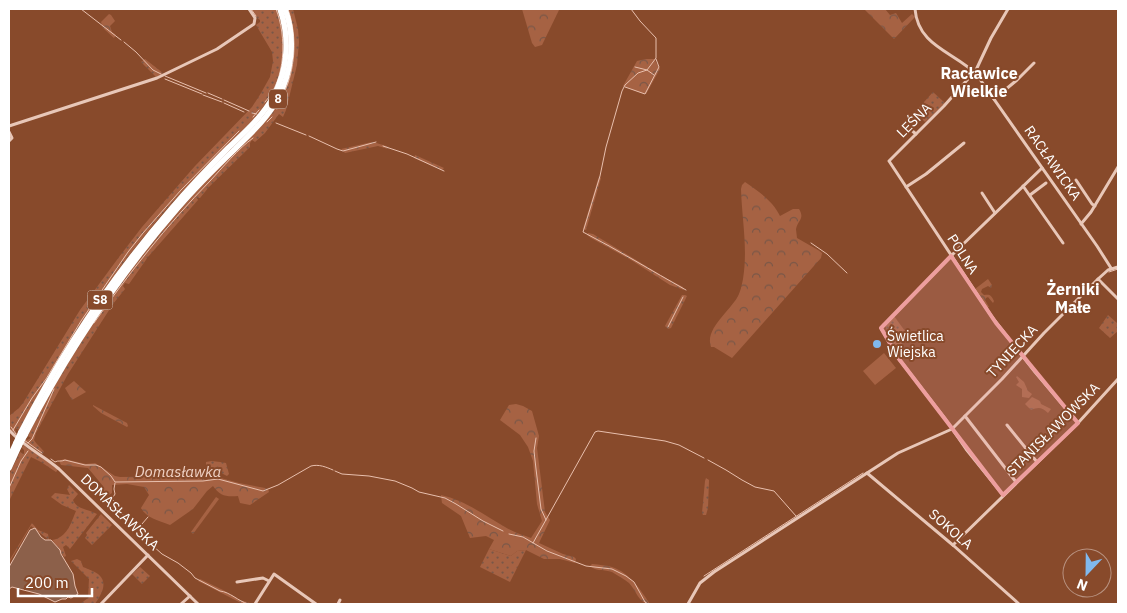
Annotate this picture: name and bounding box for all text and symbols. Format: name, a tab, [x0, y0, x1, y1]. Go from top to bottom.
district label: Racławice Wielkie	[940, 63, 1018, 101]
road number: 8	[269, 90, 287, 108]
street label: LEŚNA	[892, 98, 935, 141]
street label: RACŁAWICKA	[1021, 122, 1085, 204]
street label: POLNA	[943, 231, 983, 277]
district label: Żerniki Małe	[1046, 279, 1100, 317]
road number: S8	[88, 290, 112, 310]
street label: TYNIECKA	[983, 320, 1041, 381]
place label: Świetlica Wiejska	[887, 326, 944, 361]
marker: Świetlica Wiejska	[871, 338, 883, 350]
street label: STANISŁAWOWSKA	[1003, 378, 1104, 479]
water label: Domasławka	[135, 462, 222, 481]
street label: DOMASŁAWSKA	[77, 470, 163, 554]
street label: SOKOLA	[925, 505, 977, 553]
north arrow	[1062, 548, 1112, 598]
scale bar	[18, 566, 91, 598]
text: 200 m	[25, 573, 69, 592]
text: N	[1074, 575, 1090, 595]

